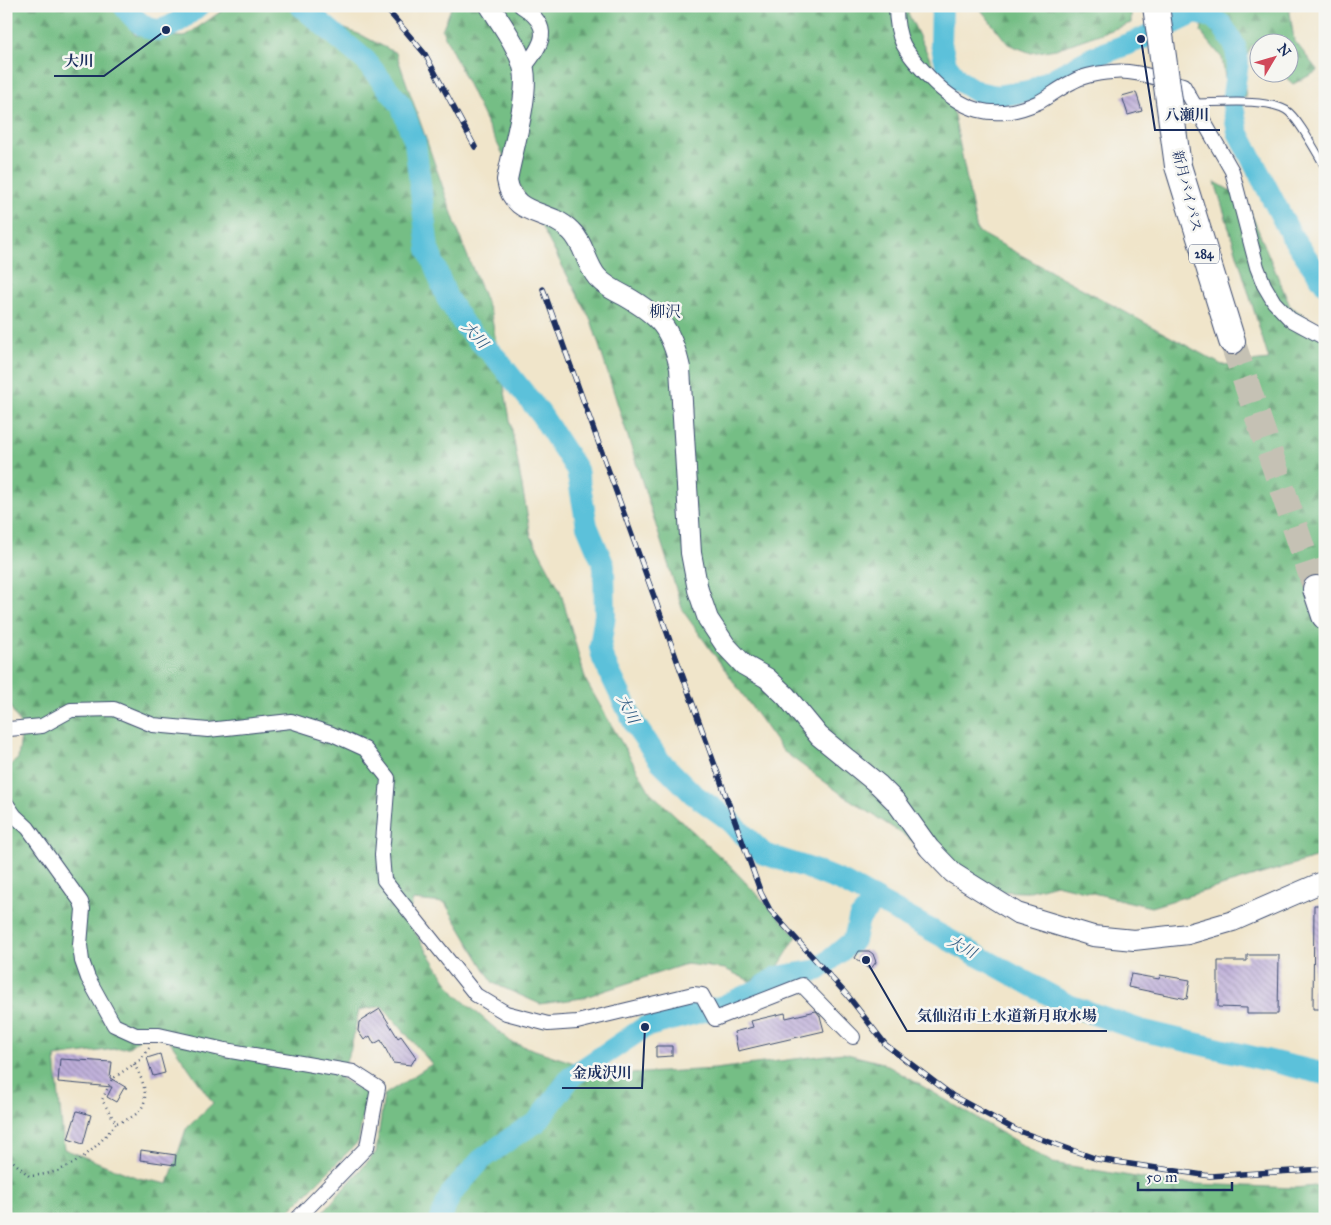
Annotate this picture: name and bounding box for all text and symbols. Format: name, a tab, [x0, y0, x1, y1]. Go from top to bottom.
north arrow	[1248, 32, 1298, 82]
text: N	[1273, 40, 1294, 60]
callout: 大川	[54, 46, 104, 76]
text: 大川	[64, 52, 94, 70]
callout: 八瀬川	[1155, 100, 1220, 130]
text: 八瀬川	[1164, 106, 1210, 124]
street label: 新月バイパス	[1169, 148, 1205, 234]
road number: 284	[1189, 244, 1219, 264]
district label: 柳沢	[649, 302, 681, 321]
water label: 大川	[458, 318, 493, 354]
water label: 大川	[613, 692, 644, 728]
water label: 大川	[945, 932, 981, 963]
callout: 気仙沼市上水道新月取水場	[907, 1001, 1107, 1031]
text: 気仙沼市上水道新月取水場	[917, 1007, 1097, 1025]
callout: 金成沢川	[562, 1058, 642, 1088]
text: 金成沢川	[572, 1064, 632, 1082]
scale bar	[1138, 1160, 1232, 1192]
text: 50 m	[1146, 1168, 1178, 1186]

